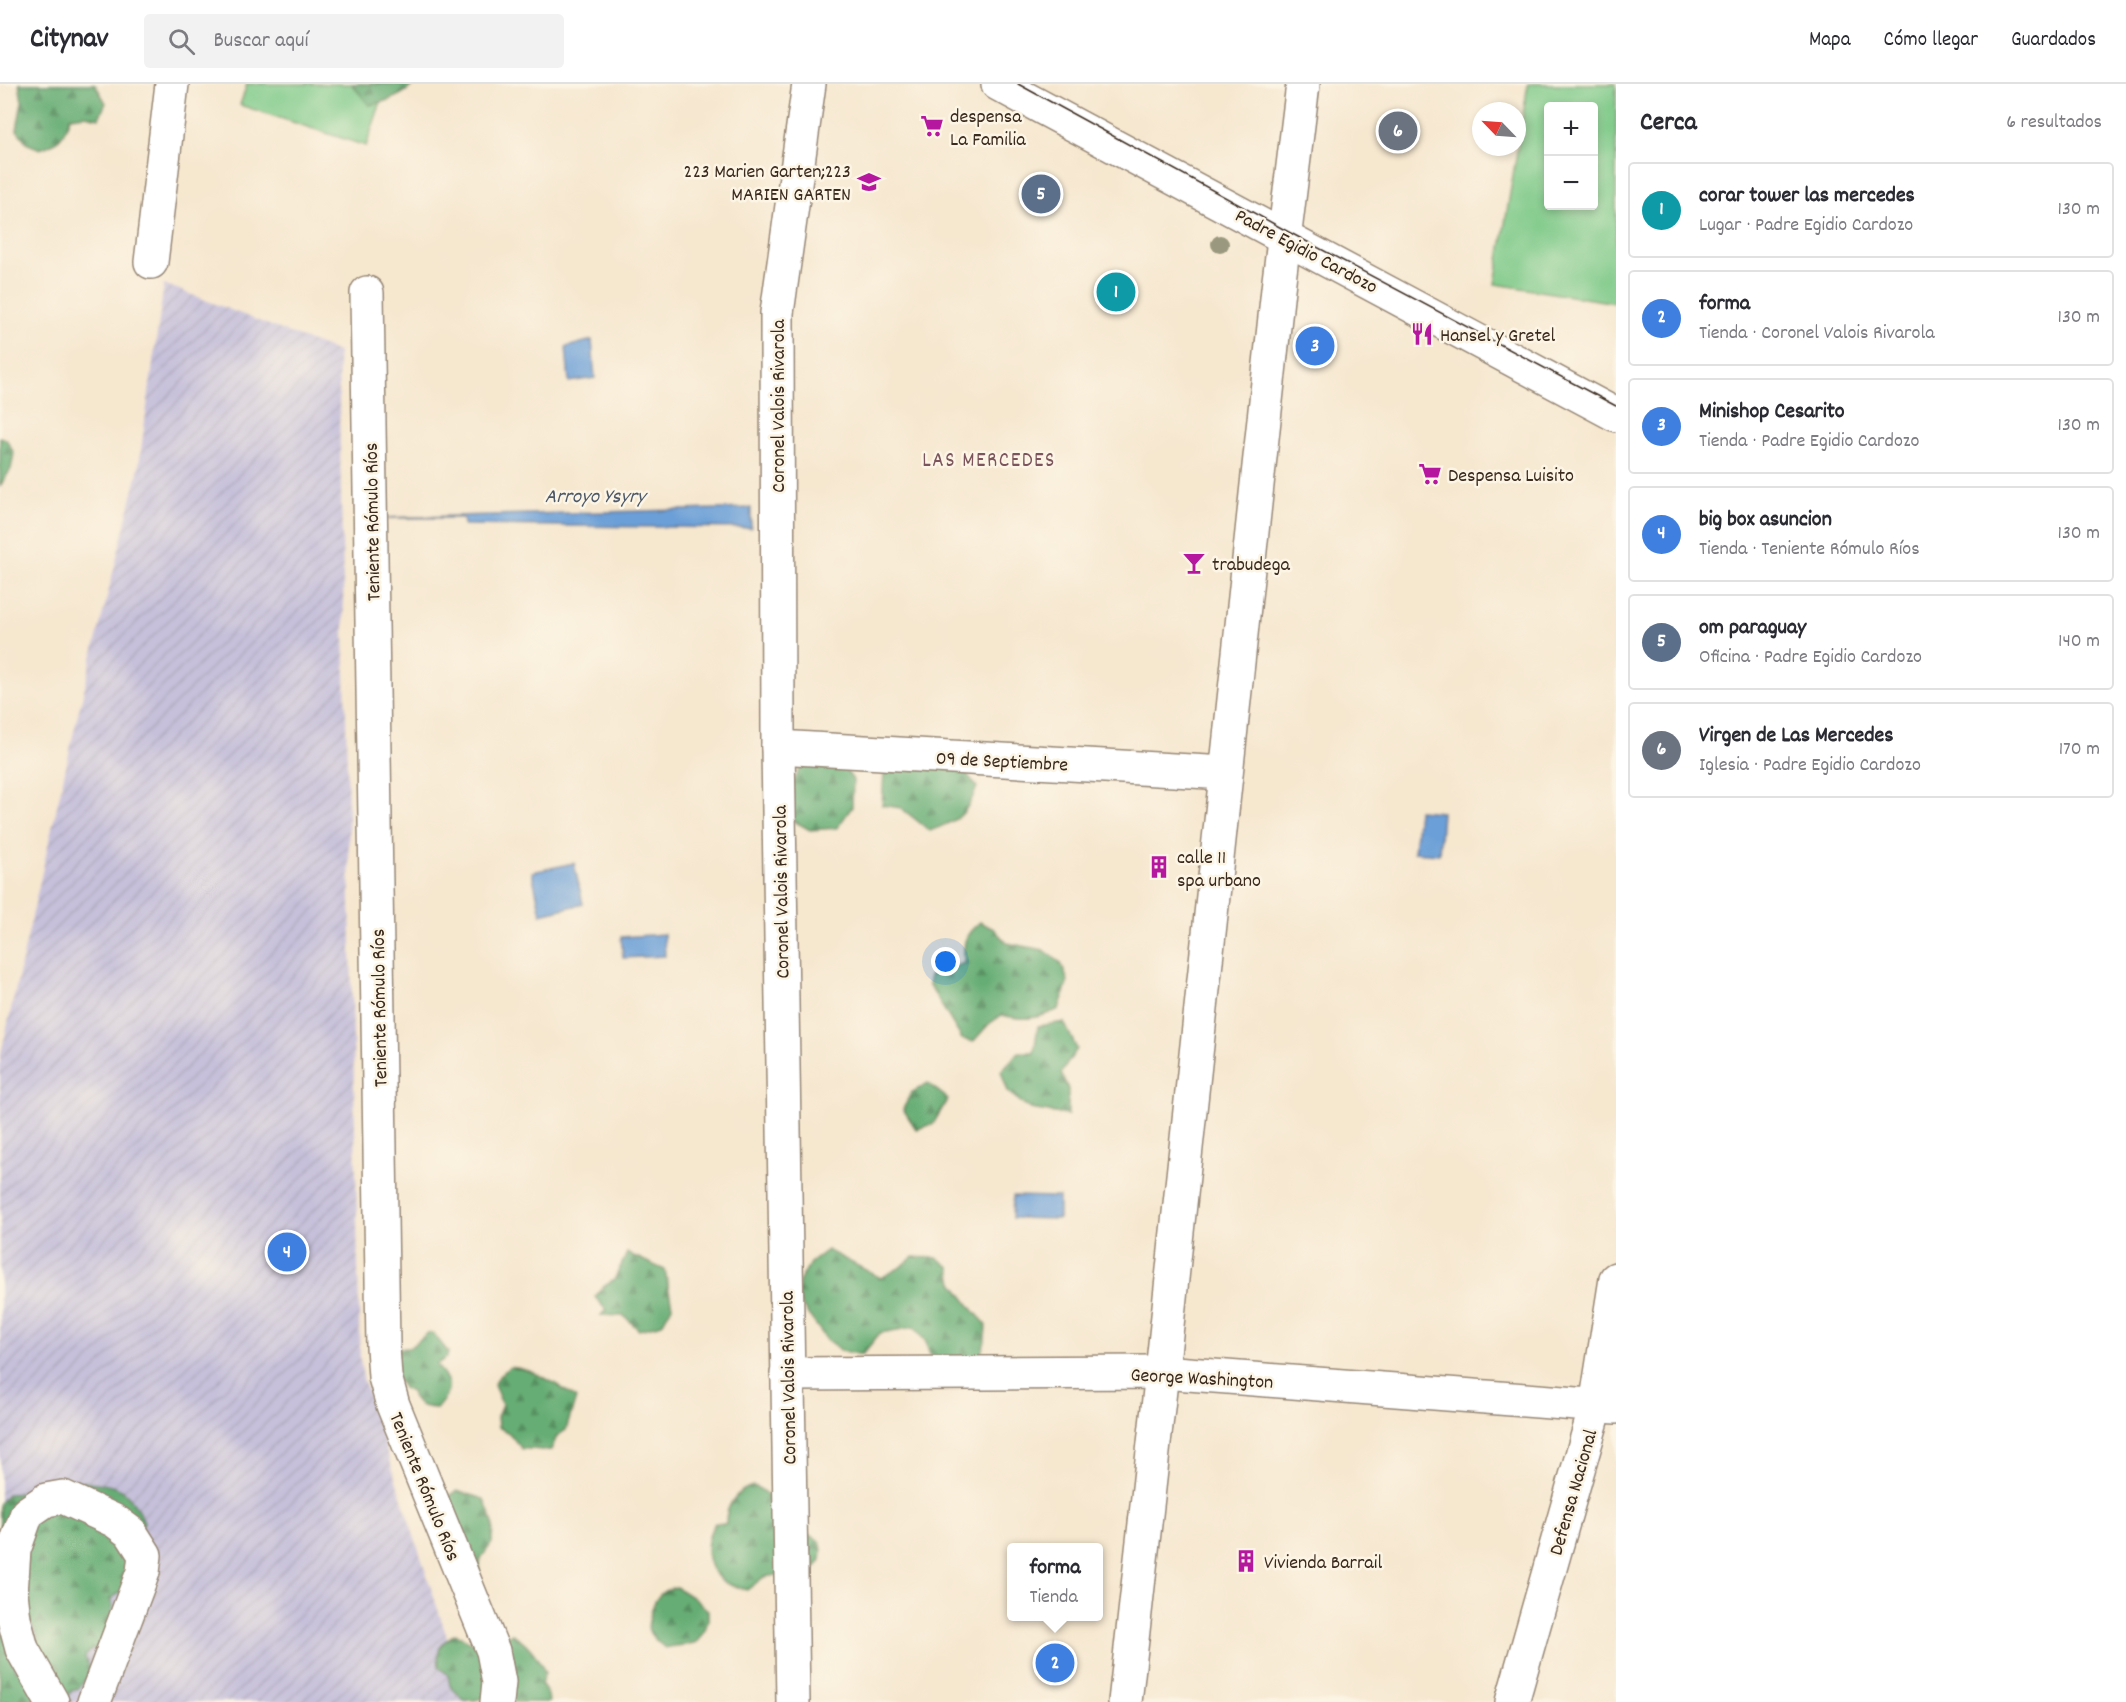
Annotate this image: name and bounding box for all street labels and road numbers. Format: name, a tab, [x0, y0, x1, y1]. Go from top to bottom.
street label: Padre Egidio Cardozo	[1229, 203, 1382, 302]
street label: Coronel Valois Rivarola	[766, 319, 794, 493]
street label: Teniente Rómulo Ríos	[359, 442, 389, 601]
street label: 09 de Septiembre	[935, 746, 1069, 780]
street label: Coronel Valois Rivarola	[767, 804, 799, 979]
street label: Teniente Rómulo Ríos	[366, 928, 396, 1087]
street label: Coronel Valois Rivarola	[774, 1290, 806, 1465]
street label: George Washington	[1130, 1362, 1274, 1398]
street label: Teniente Rómulo Ríos	[381, 1408, 466, 1566]
street label: Defensa Nacional	[1544, 1426, 1606, 1559]

